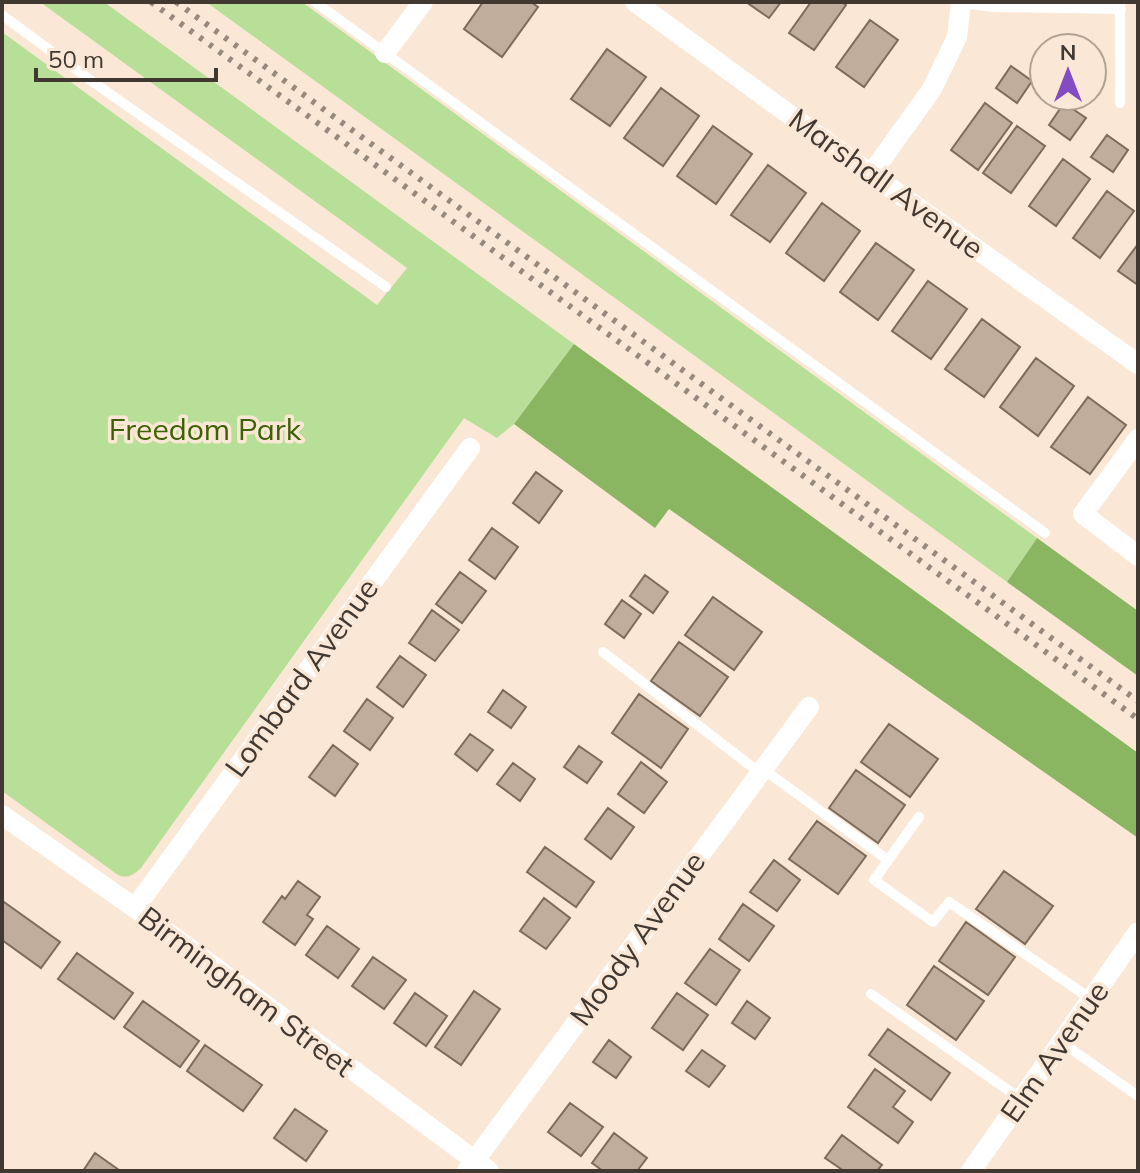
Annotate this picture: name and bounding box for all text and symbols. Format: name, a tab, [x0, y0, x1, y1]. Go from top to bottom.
scale bar	[36, 32, 216, 82]
north arrow	[1028, 32, 1108, 112]
text: N	[1060, 38, 1076, 66]
text: 50 m	[48, 44, 104, 74]
street label: Marshall Avenue	[782, 100, 991, 267]
park label: Freedom Park	[109, 410, 302, 448]
street label: Lombard Avenue	[216, 570, 386, 784]
street label: Moody Avenue	[561, 844, 713, 1033]
street label: Birmingham Street	[131, 898, 362, 1085]
street label: Elm Avenue	[992, 974, 1117, 1129]

